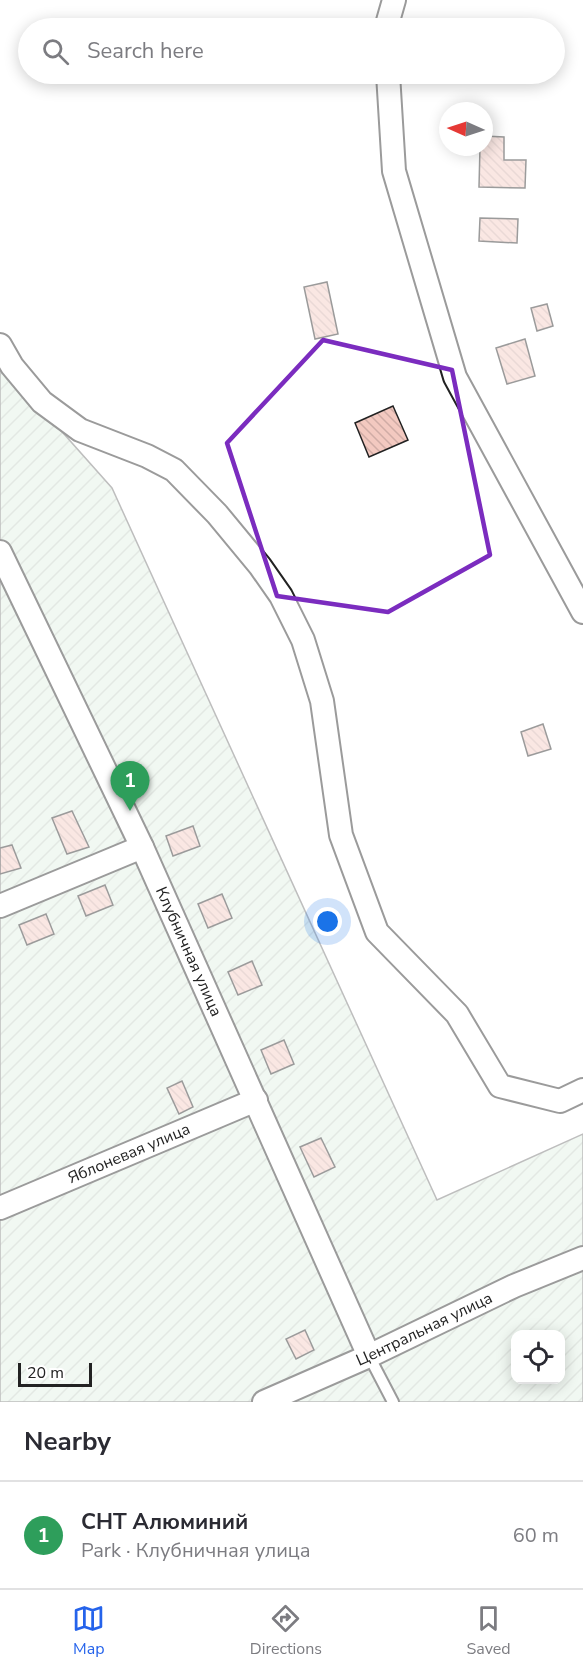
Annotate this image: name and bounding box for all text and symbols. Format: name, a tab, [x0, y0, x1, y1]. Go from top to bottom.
search box	[18, 18, 565, 84]
icon: search	[39, 35, 72, 68]
text: Search here	[87, 36, 204, 66]
north arrow	[439, 102, 493, 156]
pin: 1	[110, 762, 150, 811]
street label: Клубничная улица	[150, 883, 227, 1020]
your location	[313, 907, 342, 936]
street label: Яблоневая улица	[64, 1118, 194, 1189]
street label: Центральная улица	[352, 1287, 496, 1371]
map controls	[511, 1330, 565, 1384]
button: locate	[511, 1330, 565, 1384]
scale bar	[18, 1360, 92, 1388]
text: 20 m	[27, 1362, 64, 1384]
text: Nearby	[24, 1424, 111, 1459]
text: СНТ Алюминий	[81, 1507, 248, 1537]
text: 1	[38, 1522, 50, 1549]
text: 60 m	[513, 1522, 559, 1549]
text: Park · Клубничная улица	[81, 1537, 311, 1564]
tab: Map	[72, 1602, 105, 1660]
tab: Directions	[250, 1602, 322, 1660]
tab: Saved	[467, 1602, 511, 1660]

